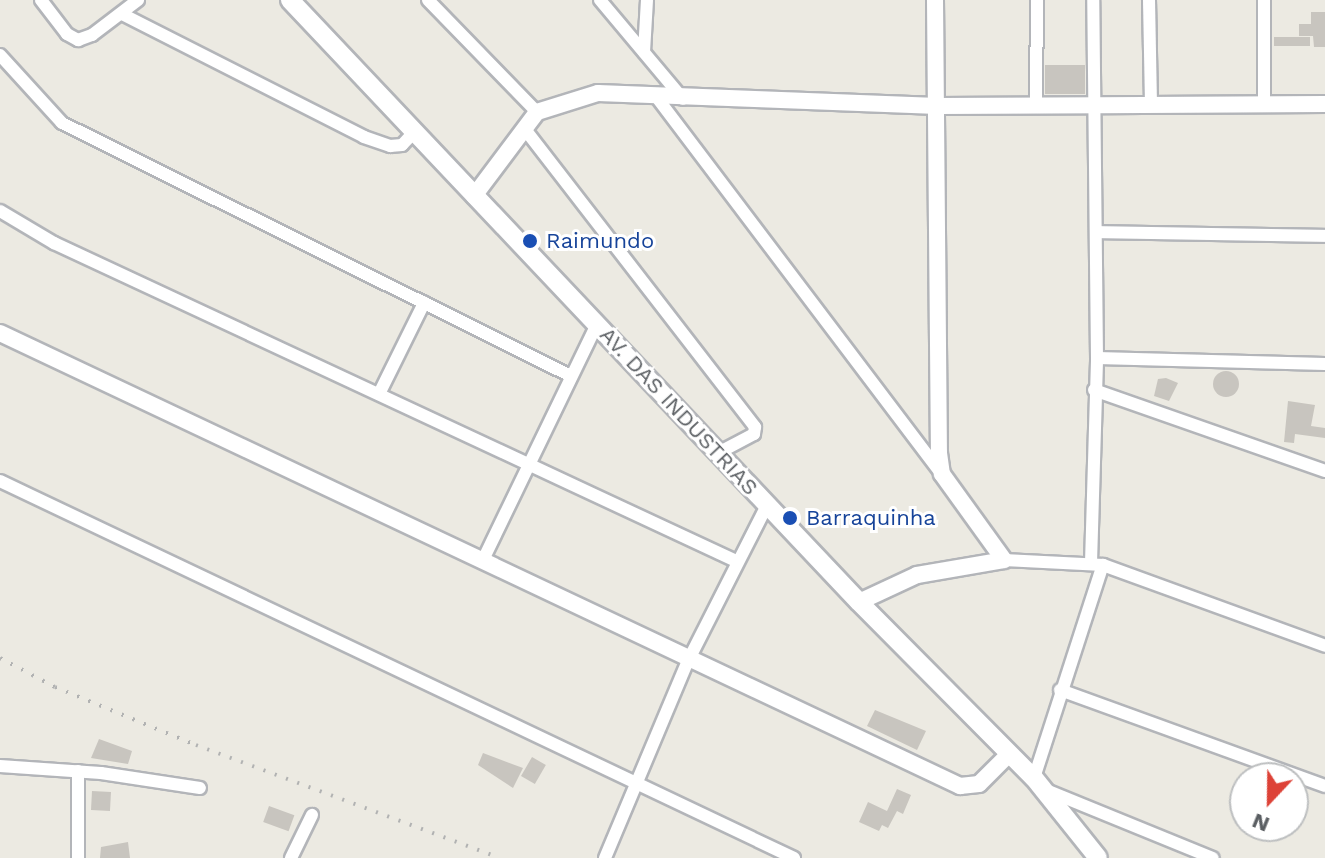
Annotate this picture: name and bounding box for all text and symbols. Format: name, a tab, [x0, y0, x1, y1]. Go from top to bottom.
place label: Raimundo	[546, 228, 654, 254]
marker: Raimundo	[521, 232, 539, 250]
street label: AV. DAS INDUSTRIAS	[594, 322, 764, 500]
place label: Barraquinha	[806, 505, 936, 531]
marker: Barraquinha	[781, 509, 799, 527]
north arrow	[1229, 762, 1309, 842]
text: N	[1248, 808, 1273, 838]

